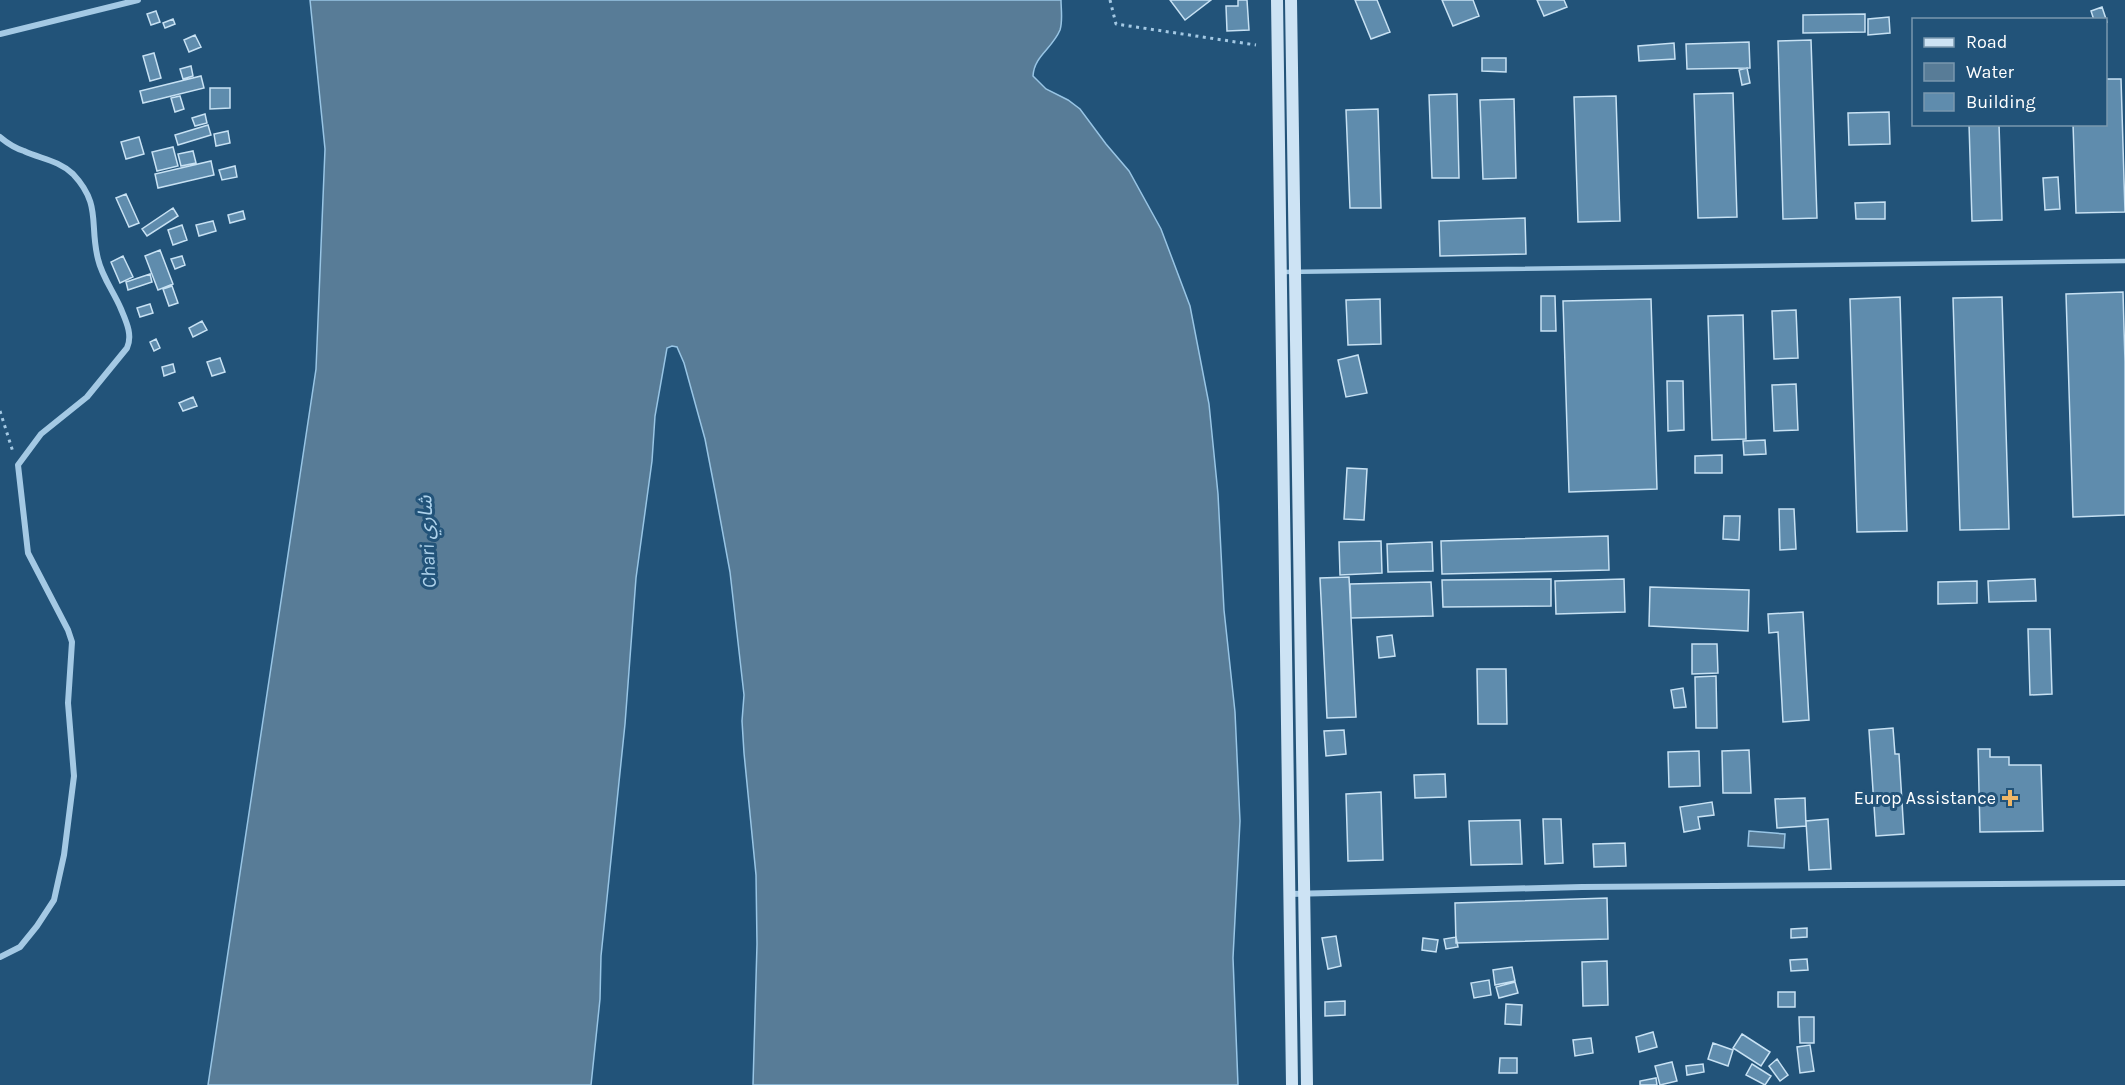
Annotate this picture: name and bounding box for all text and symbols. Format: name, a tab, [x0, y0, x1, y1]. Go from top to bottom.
legend	[1912, 18, 2107, 126]
text: Road	[1966, 31, 2007, 53]
text: Water	[1966, 61, 2014, 83]
text: Building	[1966, 91, 2036, 113]
water label: Chari شاري	[413, 495, 445, 589]
place label: Europ Assistance	[1854, 787, 1996, 809]
marker: Europ Assistance	[2001, 789, 2019, 807]

